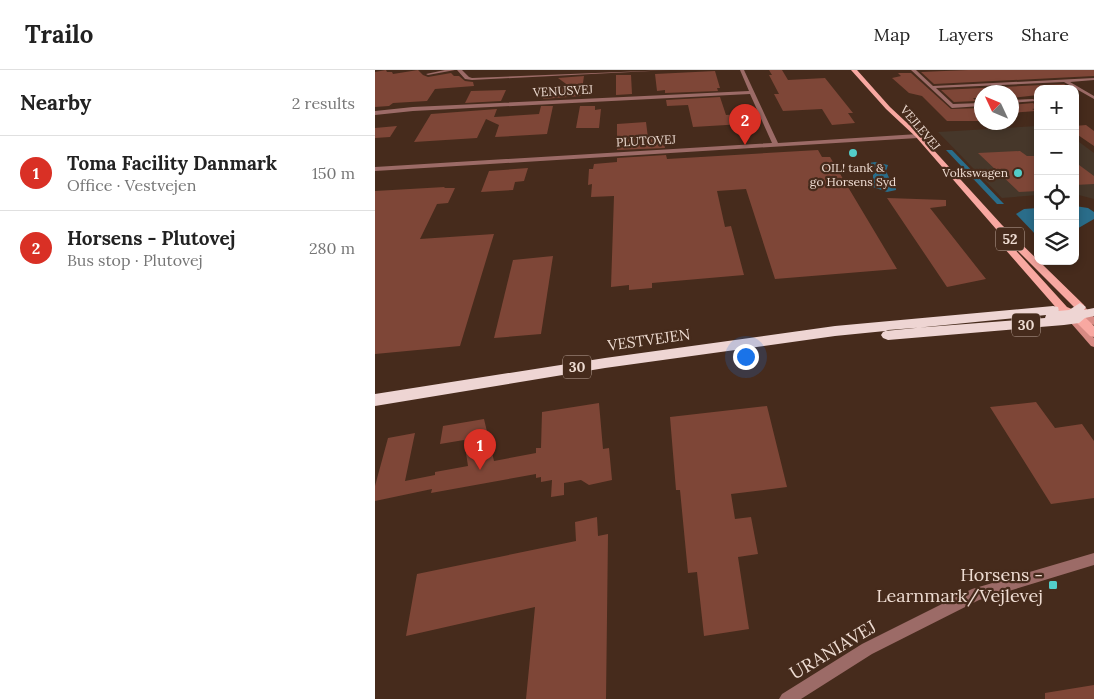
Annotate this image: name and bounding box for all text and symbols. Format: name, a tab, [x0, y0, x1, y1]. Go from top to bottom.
text: Trailo	[25, 19, 93, 50]
text: Map	[874, 23, 910, 46]
text: Layers	[938, 23, 993, 46]
text: Share	[1021, 23, 1069, 46]
street label: VENUSVEJ	[532, 81, 594, 100]
north arrow	[974, 85, 1019, 130]
map controls	[1034, 85, 1079, 265]
button: +	[1034, 85, 1079, 130]
text: Nearby	[20, 89, 91, 116]
text: 2 results	[292, 93, 355, 113]
street label: VEJLEVEJ	[897, 101, 944, 154]
pin: 2	[729, 104, 761, 145]
button: −	[1034, 130, 1079, 175]
street label: PLUTOVEJ	[616, 131, 677, 150]
marker: OIL! tank & go Horsens Syd	[847, 147, 859, 159]
text: Toma Facility Danmark	[67, 151, 277, 175]
place label: OIL! tank & go Horsens Syd	[810, 160, 896, 189]
text: 1	[33, 163, 39, 183]
text: 150 m	[312, 163, 355, 183]
place label: Volkswagen	[941, 165, 1008, 180]
marker: Volkswagen	[1012, 167, 1024, 179]
text: Office · Vestvejen	[67, 175, 196, 195]
button: locate	[1034, 175, 1079, 220]
button: layers	[1034, 220, 1079, 265]
text: Horsens - Plutovej	[67, 226, 235, 250]
road number: 52	[996, 227, 1024, 250]
text: 2	[32, 238, 40, 258]
text: 280 m	[309, 238, 355, 258]
text: Bus stop · Plutovej	[67, 250, 203, 270]
road number: 30	[1012, 314, 1040, 336]
street label: VESTVEJEN	[605, 324, 691, 355]
your location	[733, 344, 759, 370]
road number: 30	[563, 356, 591, 378]
pin: 1	[464, 429, 496, 470]
place label: Horsens - Learnmark/Vejlevej	[876, 563, 1043, 607]
marker: Horsens - Learnmark/Vejlevej	[1047, 579, 1059, 591]
street label: URANIAVEJ	[785, 615, 880, 684]

